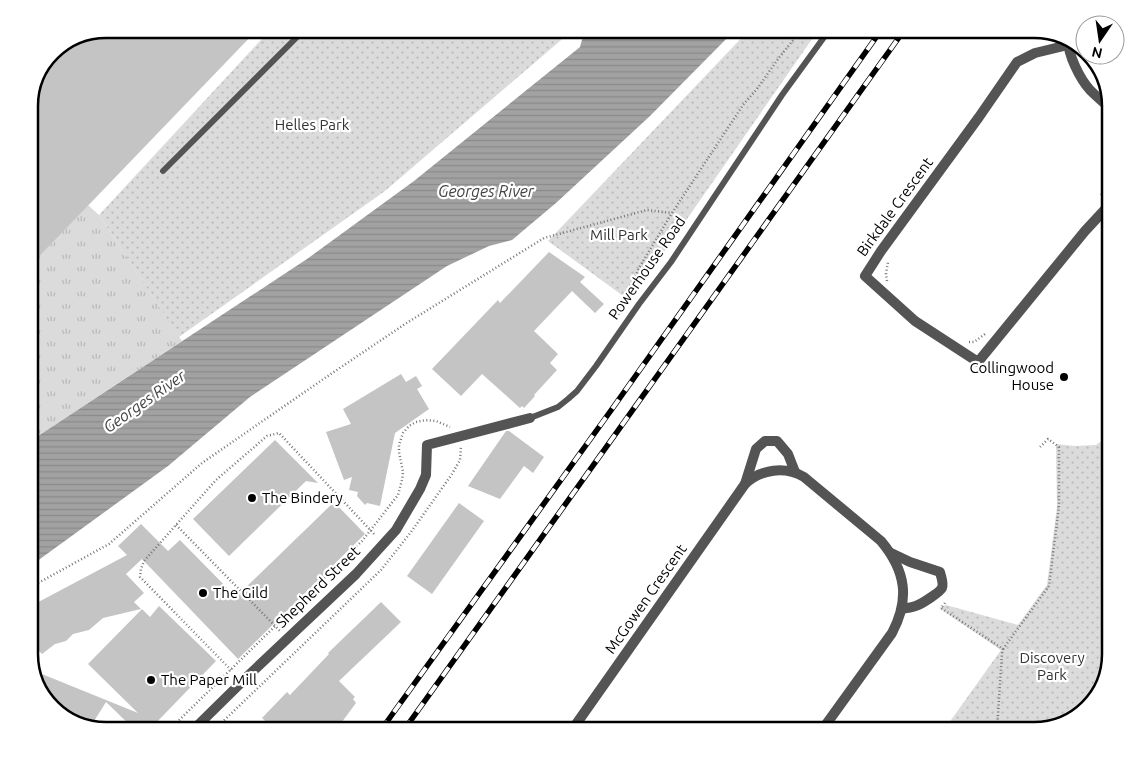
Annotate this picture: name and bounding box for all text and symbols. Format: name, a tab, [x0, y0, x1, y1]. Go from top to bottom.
north arrow	[1075, 15, 1125, 65]
text: N	[1090, 44, 1104, 62]
park label: Helles Park	[275, 116, 350, 133]
street label: Birkdale Crescent	[853, 154, 936, 259]
water label: Georges River	[438, 182, 535, 200]
street label: Powerhouse Road	[605, 213, 689, 323]
park label: Mill Park	[590, 226, 648, 243]
place label: Collingwood House	[969, 359, 1054, 393]
water label: Georges River	[100, 366, 189, 436]
marker: Collingwood House	[1058, 371, 1070, 383]
place label: The Bindery	[262, 489, 343, 506]
marker: The Bindery	[246, 492, 258, 504]
street label: McGowen Crescent	[601, 541, 690, 657]
street label: Shepherd Street	[272, 542, 363, 631]
place label: The Gild	[213, 584, 268, 601]
marker: The Gild	[197, 587, 209, 599]
park label: Discovery Park	[1019, 649, 1085, 683]
place label: The Paper Mill	[161, 671, 257, 688]
marker: The Paper Mill	[145, 674, 157, 686]

